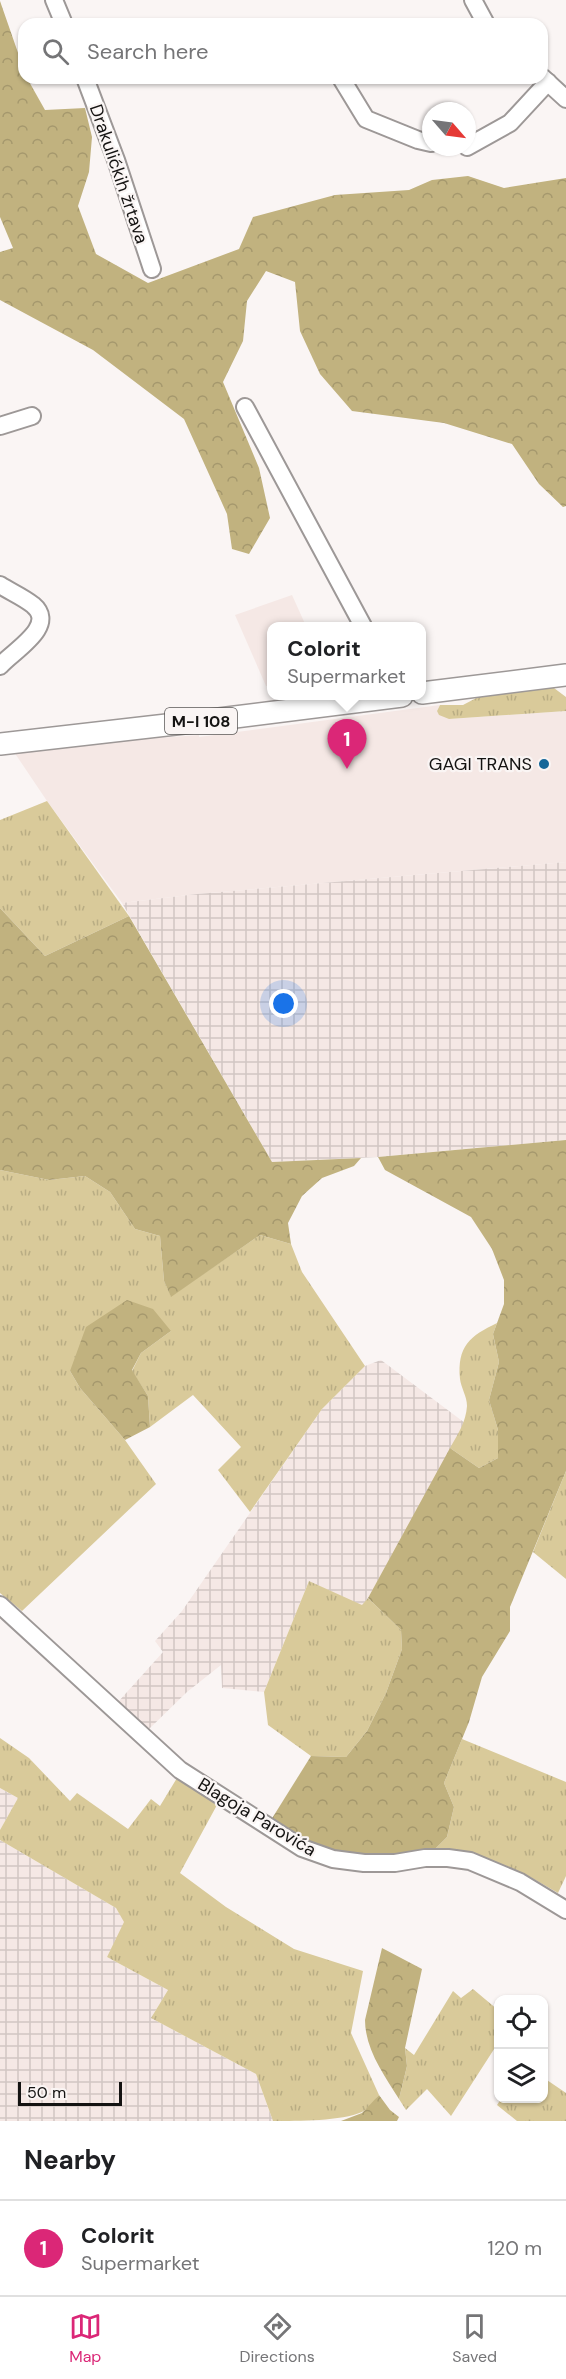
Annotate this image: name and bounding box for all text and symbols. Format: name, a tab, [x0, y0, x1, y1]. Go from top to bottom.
search box	[18, 18, 548, 84]
icon: search	[39, 35, 72, 68]
text: Search here	[87, 37, 208, 66]
street label: Drakulićkih žrtava	[84, 101, 154, 247]
north arrow	[422, 102, 476, 156]
popup	[267, 622, 426, 700]
text: Colorit	[287, 634, 361, 663]
text: Supermarket	[287, 663, 406, 689]
road number: M-I 108	[165, 708, 237, 734]
pin: 1	[328, 720, 366, 769]
place label: GAGI TRANS	[429, 752, 532, 776]
marker: GAGI TRANS	[537, 757, 551, 771]
your location	[269, 989, 298, 1018]
street label: Blagoja Parovića	[193, 1772, 321, 1862]
map controls	[494, 1995, 548, 2103]
button: locate	[494, 1995, 548, 2049]
button: layers	[494, 2049, 548, 2103]
scale bar	[18, 2079, 122, 2106]
text: 50 m	[27, 2082, 66, 2103]
text: Nearby	[24, 2143, 116, 2177]
text: Colorit	[81, 2221, 155, 2250]
text: 1	[40, 2235, 47, 2261]
text: 120 m	[488, 2235, 542, 2261]
text: Supermarket	[81, 2250, 200, 2276]
tab: Map	[69, 2310, 102, 2367]
tab: Directions	[239, 2310, 315, 2367]
tab: Saved	[452, 2310, 497, 2367]

